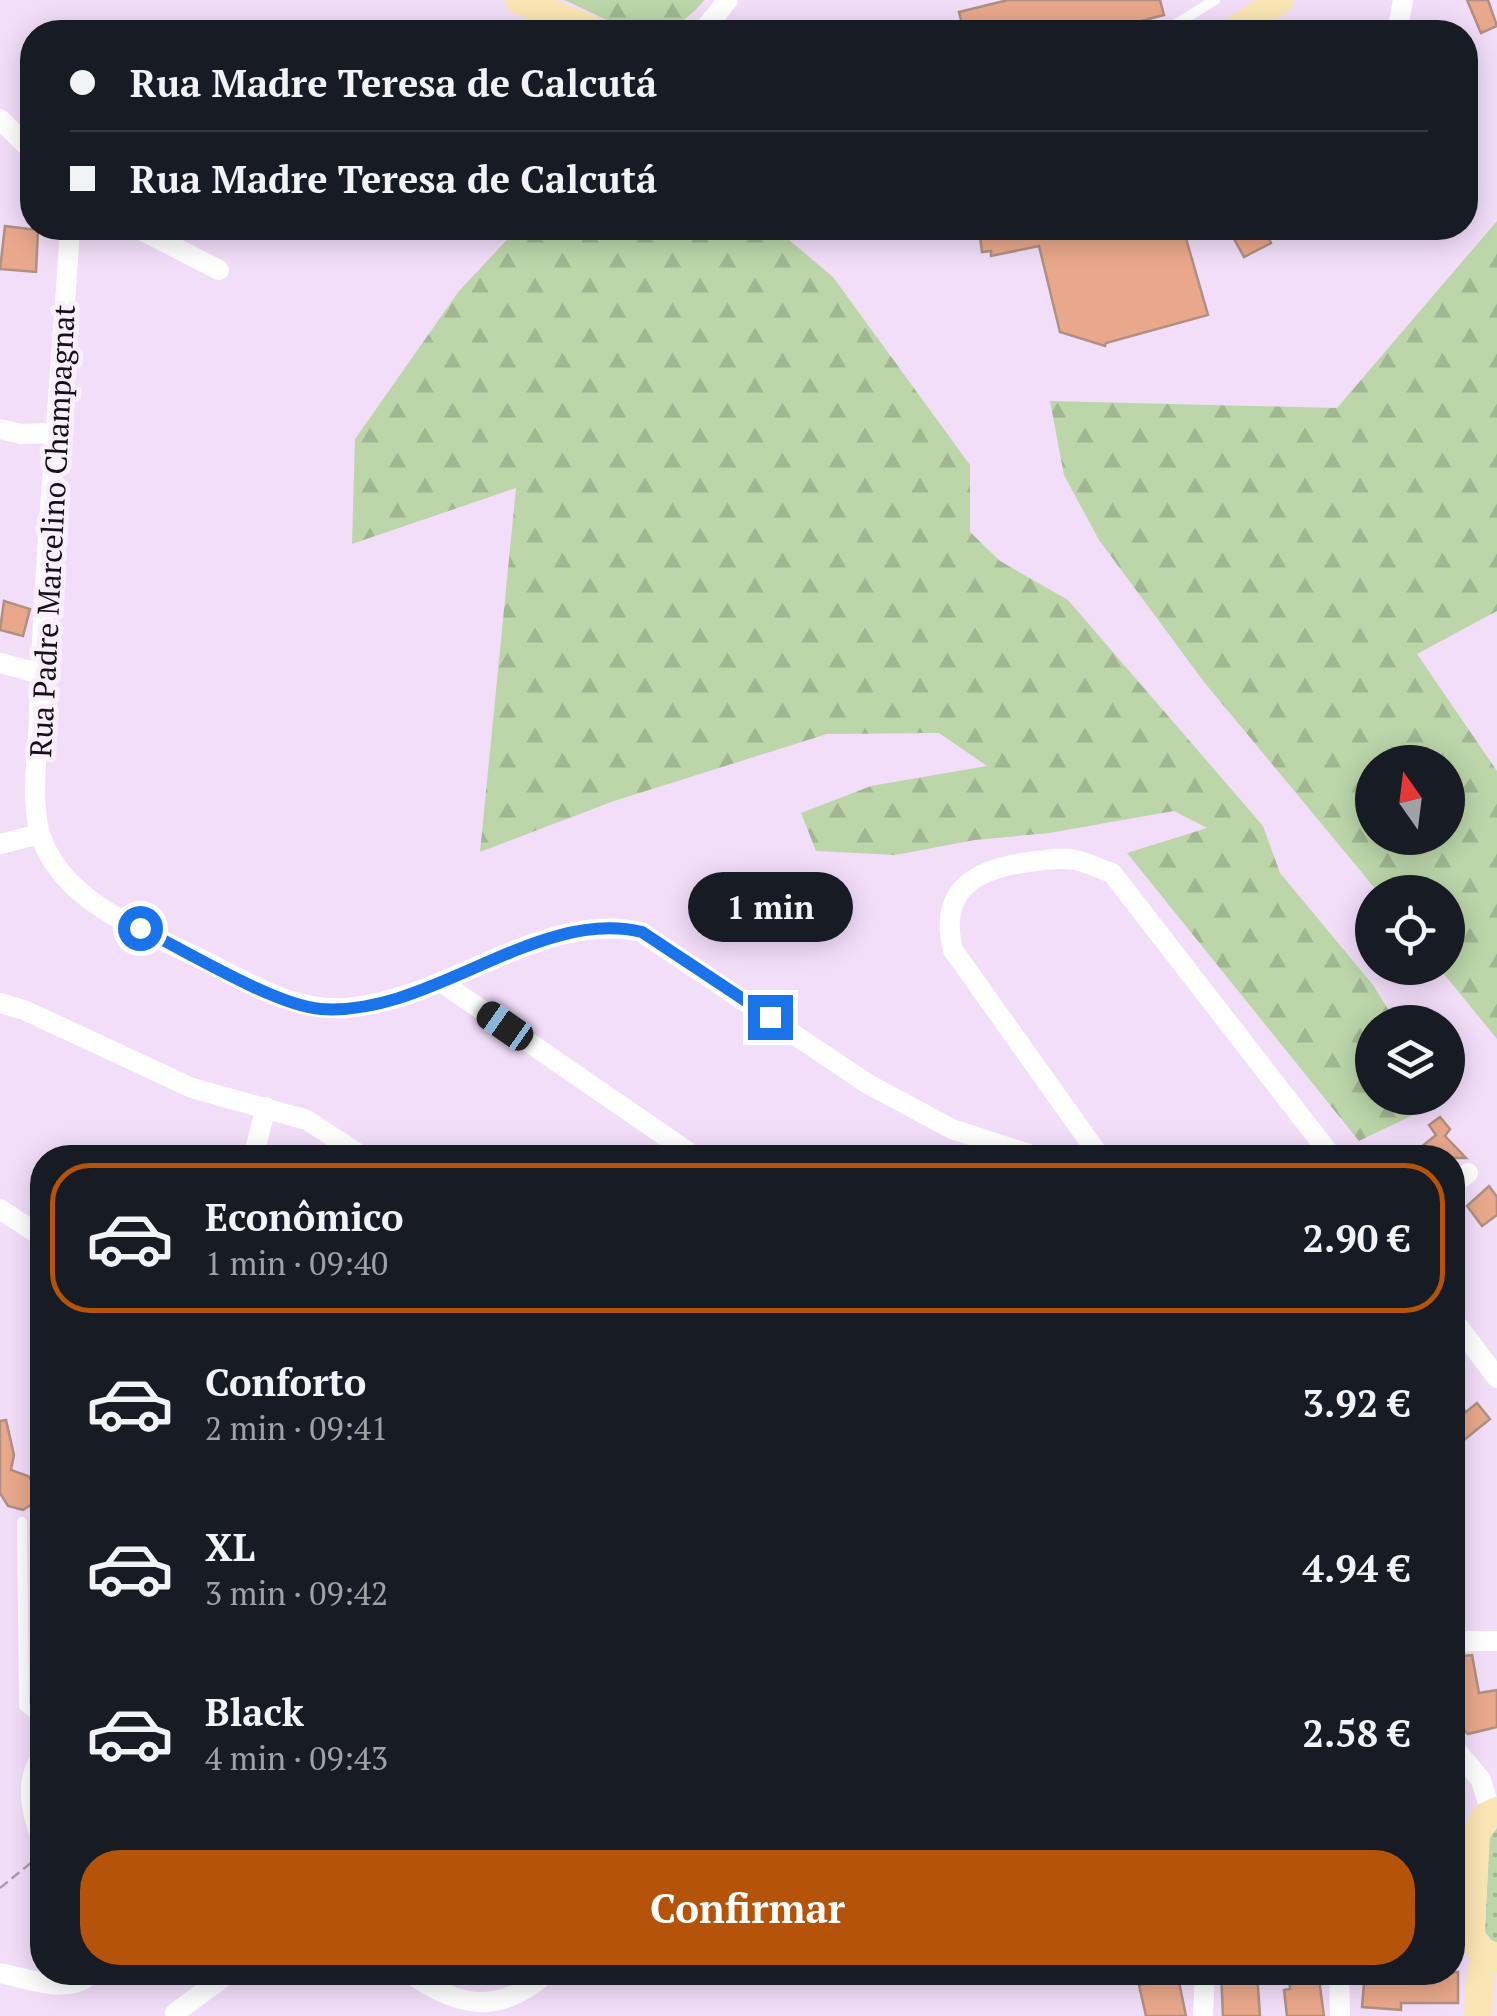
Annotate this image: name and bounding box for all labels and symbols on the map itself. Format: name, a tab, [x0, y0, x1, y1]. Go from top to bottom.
street label: Rua Padre Marcelino Champagnat	[20, 304, 84, 758]
north arrow	[1355, 745, 1465, 855]
callout: 1 min	[688, 872, 852, 942]
route start	[118, 906, 163, 951]
route end	[748, 995, 793, 1040]
car	[472, 997, 538, 1055]

